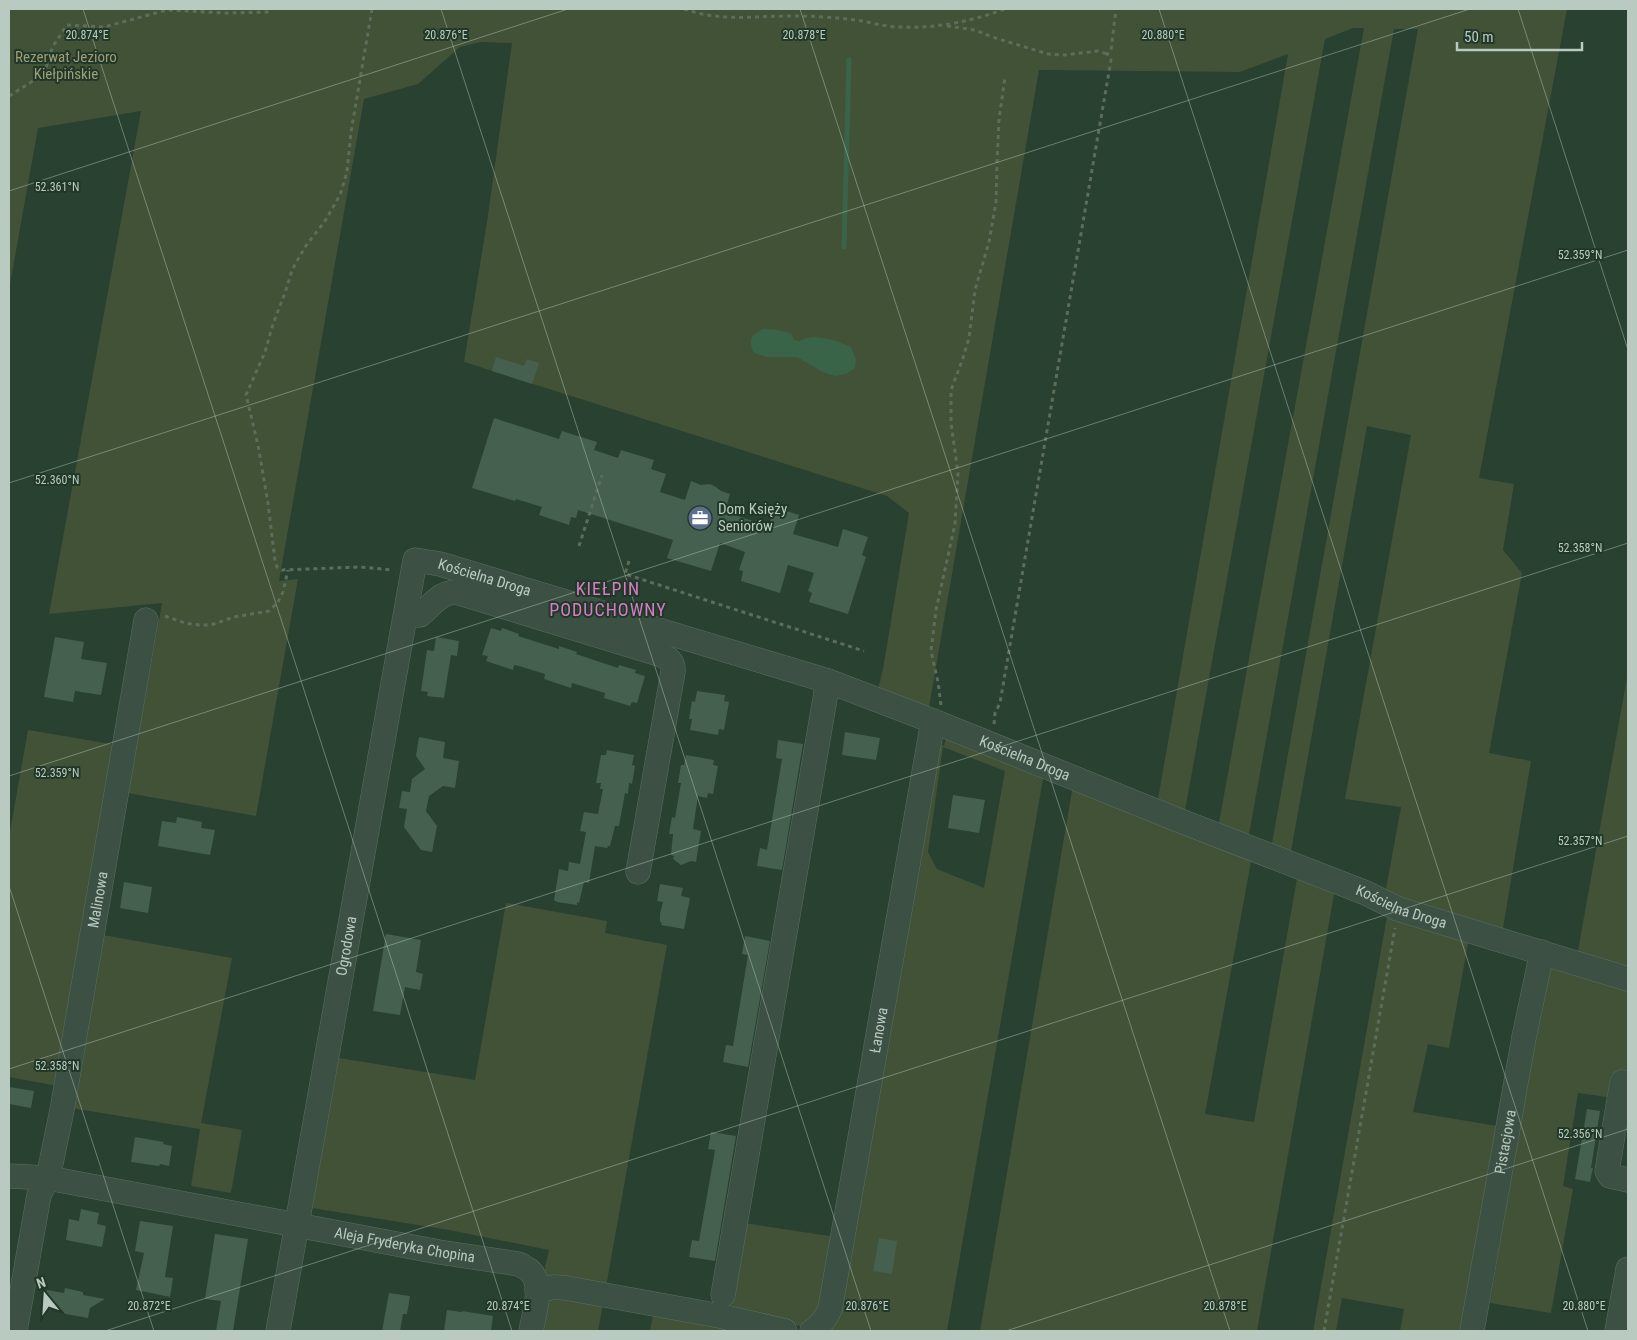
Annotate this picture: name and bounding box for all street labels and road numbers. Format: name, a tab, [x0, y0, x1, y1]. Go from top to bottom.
street label: Kościelna Droga	[436, 555, 533, 600]
street label: Kościelna Droga	[977, 732, 1073, 784]
street label: Malinowa	[84, 870, 112, 930]
street label: Kościelna Droga	[1353, 881, 1449, 932]
street label: Ogrodowa	[332, 915, 361, 977]
street label: Łanowa	[866, 1006, 892, 1054]
street label: Pistacjowa	[1491, 1108, 1520, 1176]
street label: Aleja Fryderyka Chopina	[333, 1223, 476, 1266]

